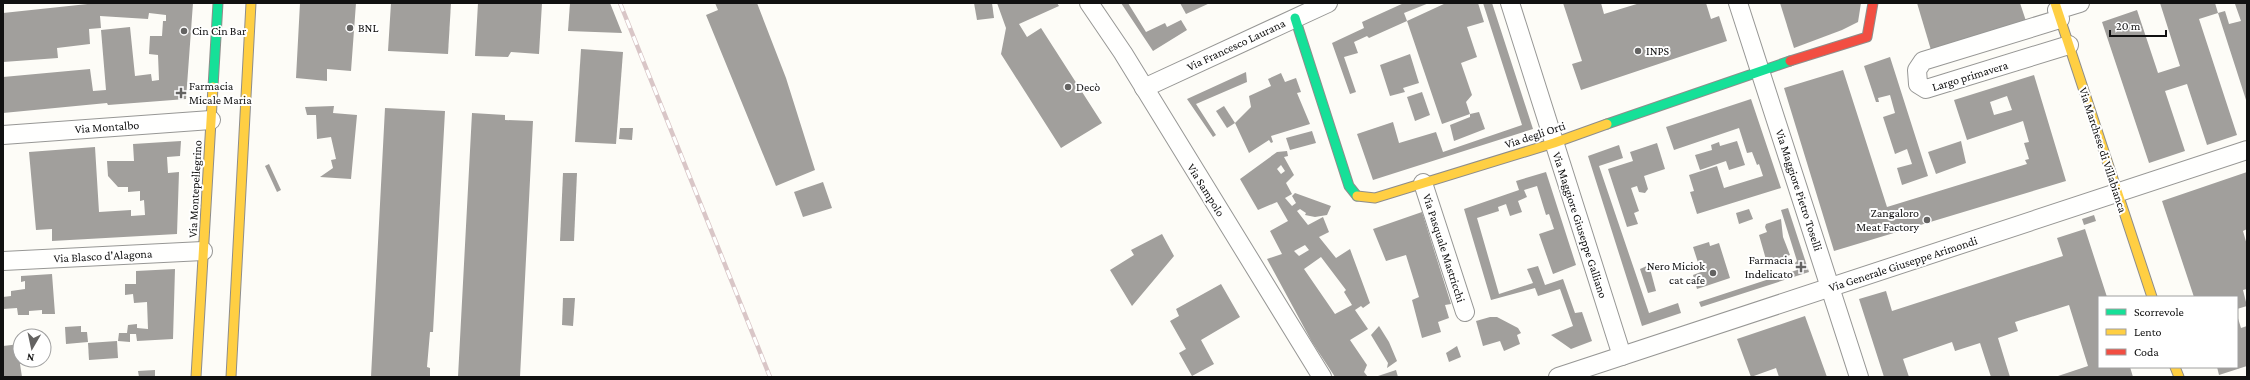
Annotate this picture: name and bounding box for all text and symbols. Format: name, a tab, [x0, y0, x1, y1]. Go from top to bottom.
scale bar	[2110, 12, 2166, 38]
street label: Via Francesco Laurana	[1185, 16, 1288, 74]
text: 20 m	[2116, 19, 2141, 33]
place label: BNL	[358, 21, 378, 35]
marker: BNL	[345, 23, 355, 33]
place label: Cin Cin Bar	[192, 24, 247, 38]
marker: Cin Cin Bar	[179, 26, 189, 36]
place label: INPS	[1646, 44, 1670, 58]
marker: INPS	[1633, 46, 1643, 56]
street label: Largo primavera	[1930, 58, 2010, 94]
place label: Farmacia Micale Maria	[189, 79, 252, 107]
place label: Decò	[1076, 80, 1100, 94]
marker: Decò	[1063, 82, 1073, 92]
street label: Via Marchese di Villabianca	[2076, 85, 2130, 215]
marker: Farmacia Micale Maria	[176, 88, 186, 98]
street label: Via Montalbo	[74, 118, 140, 136]
street label: Via degli Orti	[1503, 119, 1567, 151]
street label: Via Maggiore Pietro Toselli	[1773, 127, 1825, 253]
street label: Via Montepellegrino	[185, 140, 205, 238]
street label: Via Maggiore Giuseppe Galliano	[1550, 150, 1610, 300]
street label: Via Sampolo	[1184, 161, 1228, 219]
street label: Via Pasquale Mastricchi	[1420, 192, 1468, 304]
place label: Zangaloro Meat Factory	[1856, 206, 1919, 234]
marker: Zangaloro Meat Factory	[1922, 215, 1932, 225]
street label: Via Generale Giuseppe Arimondi	[1827, 233, 1979, 295]
street label: Via Blasco d'Alagona	[53, 246, 153, 266]
place label: Farmacia Indelicato	[1745, 253, 1793, 281]
place label: Nero Miciok cat cafe	[1647, 259, 1705, 287]
marker: Farmacia Indelicato	[1796, 262, 1806, 272]
marker: Nero Miciok cat cafe	[1708, 268, 1718, 278]
legend	[2098, 296, 2238, 368]
text: Scorrevole	[2134, 305, 2184, 319]
text: Lento	[2134, 325, 2162, 339]
north arrow	[12, 328, 52, 368]
text: Coda	[2134, 345, 2159, 359]
text: N	[25, 351, 35, 364]

